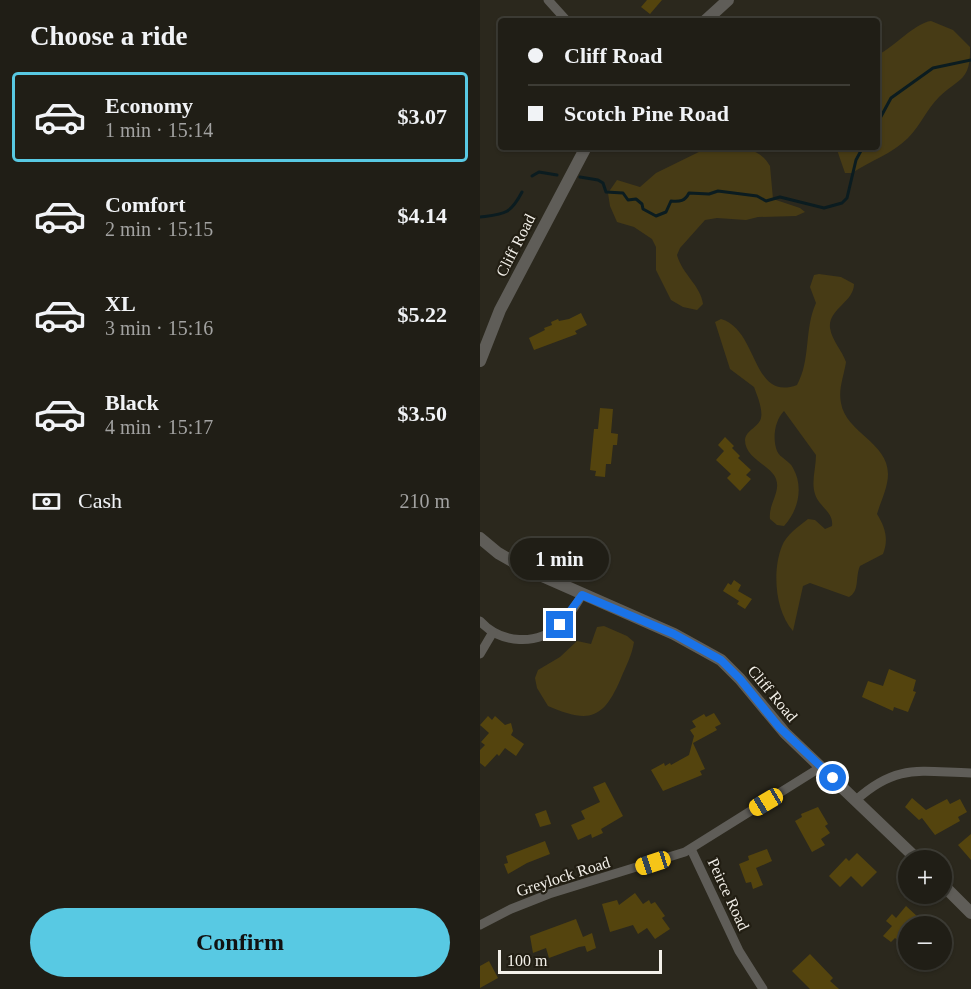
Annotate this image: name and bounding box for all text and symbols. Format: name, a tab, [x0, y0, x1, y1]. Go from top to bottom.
text: Choose a ride	[30, 21, 188, 51]
text: Cliff Road	[564, 43, 662, 68]
icon: car	[33, 90, 87, 144]
text: Economy	[105, 93, 193, 118]
text: Scotch Pine Road	[564, 101, 729, 126]
text: $3.07	[398, 104, 447, 129]
text: 1 min · 15:14	[105, 119, 213, 141]
icon: car	[33, 189, 87, 243]
text: Comfort	[105, 192, 186, 217]
text: $4.14	[398, 203, 447, 228]
street label: Cliff Road	[493, 211, 538, 279]
text: 2 min · 15:15	[105, 218, 213, 240]
icon: car	[33, 288, 87, 342]
text: XL	[105, 291, 136, 316]
text: $5.22	[398, 302, 447, 327]
text: 3 min · 15:16	[105, 317, 213, 339]
icon: car	[33, 387, 87, 441]
text: Black	[105, 390, 159, 415]
text: $3.50	[398, 401, 447, 426]
text: 4 min · 15:17	[105, 416, 213, 438]
icon: cash	[30, 485, 63, 518]
text: Cash	[78, 488, 122, 513]
text: 210 m	[399, 490, 450, 512]
callout: 1 min	[511, 538, 610, 580]
text: 1 min	[535, 548, 584, 570]
route end	[546, 611, 573, 638]
street label: Cliff Road	[744, 662, 801, 725]
route start	[819, 764, 846, 791]
car	[746, 785, 786, 819]
car	[633, 849, 673, 877]
map controls	[898, 850, 952, 970]
button: +	[898, 850, 952, 904]
street label: Greylock Road	[514, 853, 612, 901]
street label: Peirce Road	[704, 855, 753, 933]
button: Confirm	[30, 908, 450, 977]
button: −	[898, 916, 952, 970]
scale bar	[498, 947, 662, 974]
text: 100 m	[507, 952, 547, 969]

